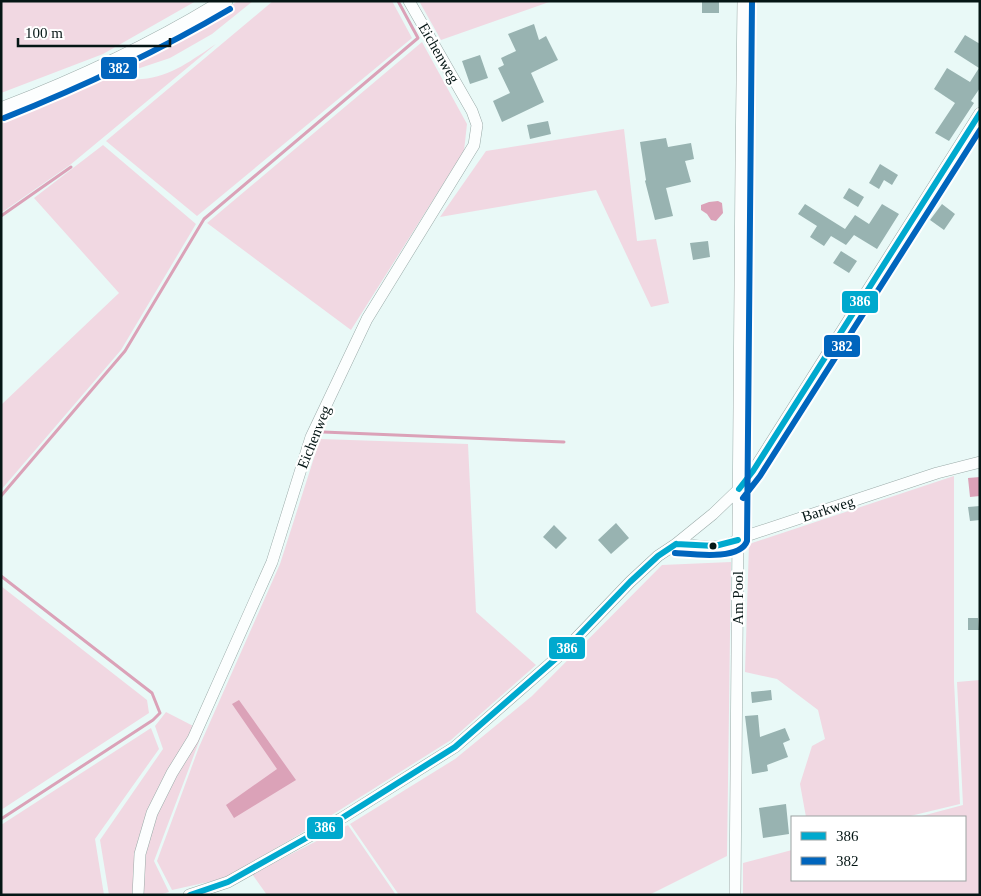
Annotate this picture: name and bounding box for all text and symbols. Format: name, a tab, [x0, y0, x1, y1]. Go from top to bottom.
scale bar	[18, 15, 170, 47]
street label: Eichenweg	[415, 20, 463, 86]
text: 100 m	[25, 25, 63, 41]
line badge: 382	[100, 56, 138, 80]
text: 382	[109, 61, 130, 76]
line badge: 386	[841, 290, 879, 314]
text: 386	[850, 294, 871, 309]
line badge: 382	[823, 334, 861, 358]
text: 382	[832, 339, 853, 354]
street label: Eichenweg	[294, 403, 334, 471]
street label: Barkweg	[800, 493, 857, 525]
unlabelled marker	[708, 541, 718, 551]
street label: Am Pool	[730, 571, 746, 625]
line badge: 386	[548, 636, 586, 660]
text: 386	[557, 641, 578, 656]
line badge: 386	[306, 816, 344, 840]
legend	[791, 816, 966, 881]
text: 386	[315, 820, 336, 835]
text: 386	[836, 828, 859, 844]
text: 382	[836, 853, 859, 869]

